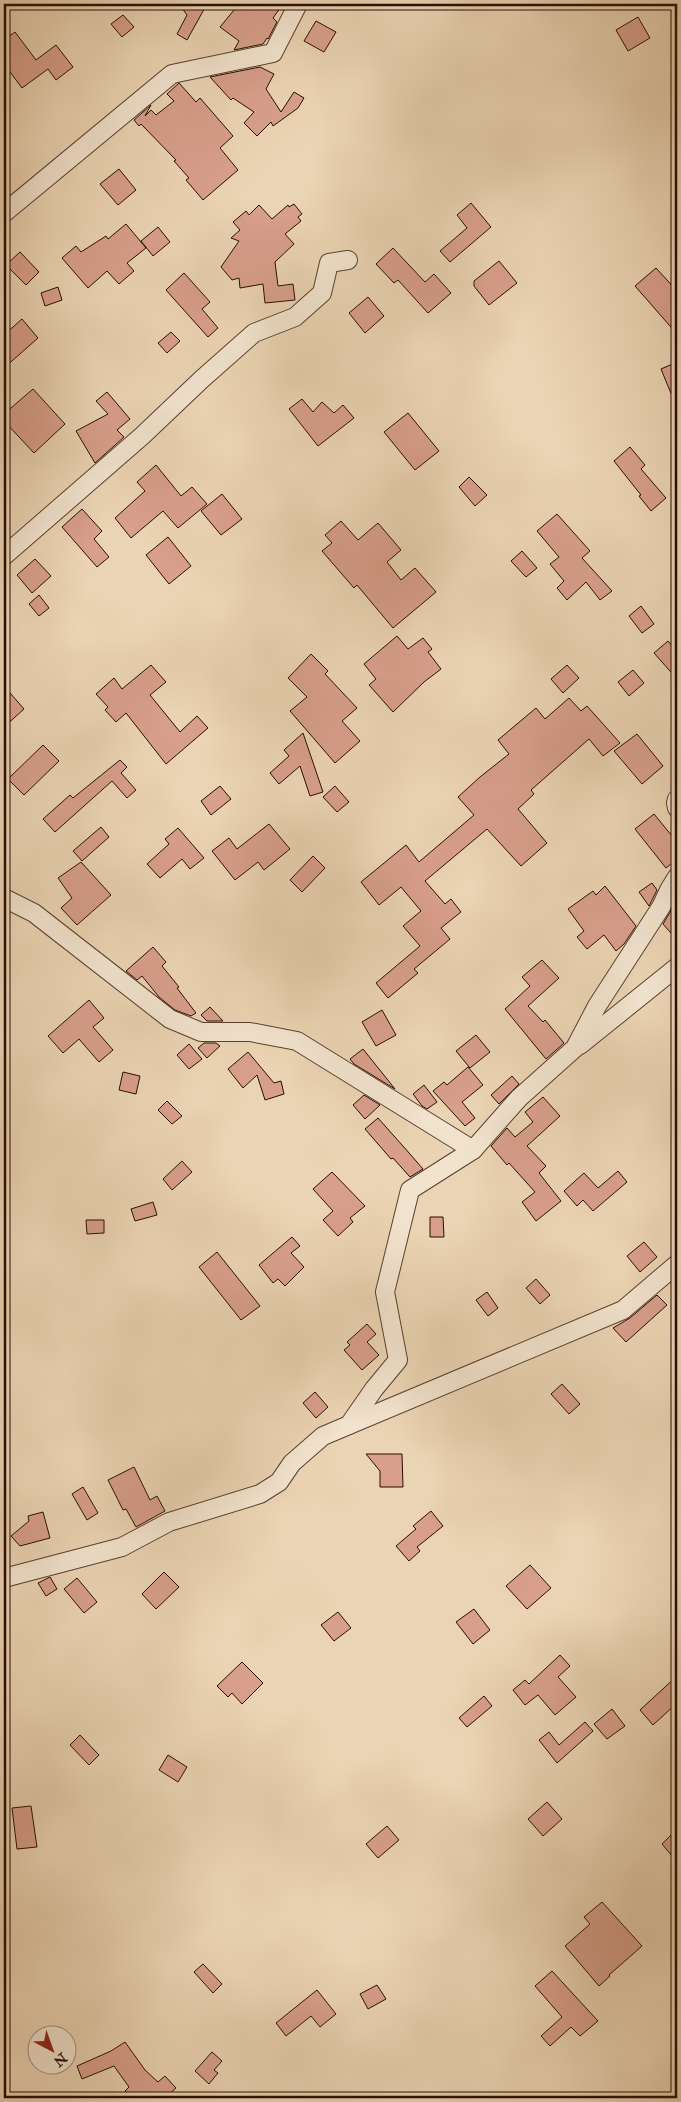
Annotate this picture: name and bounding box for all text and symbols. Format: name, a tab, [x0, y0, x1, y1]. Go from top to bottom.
north arrow	[28, 2024, 78, 2074]
text: N	[50, 2048, 71, 2070]

